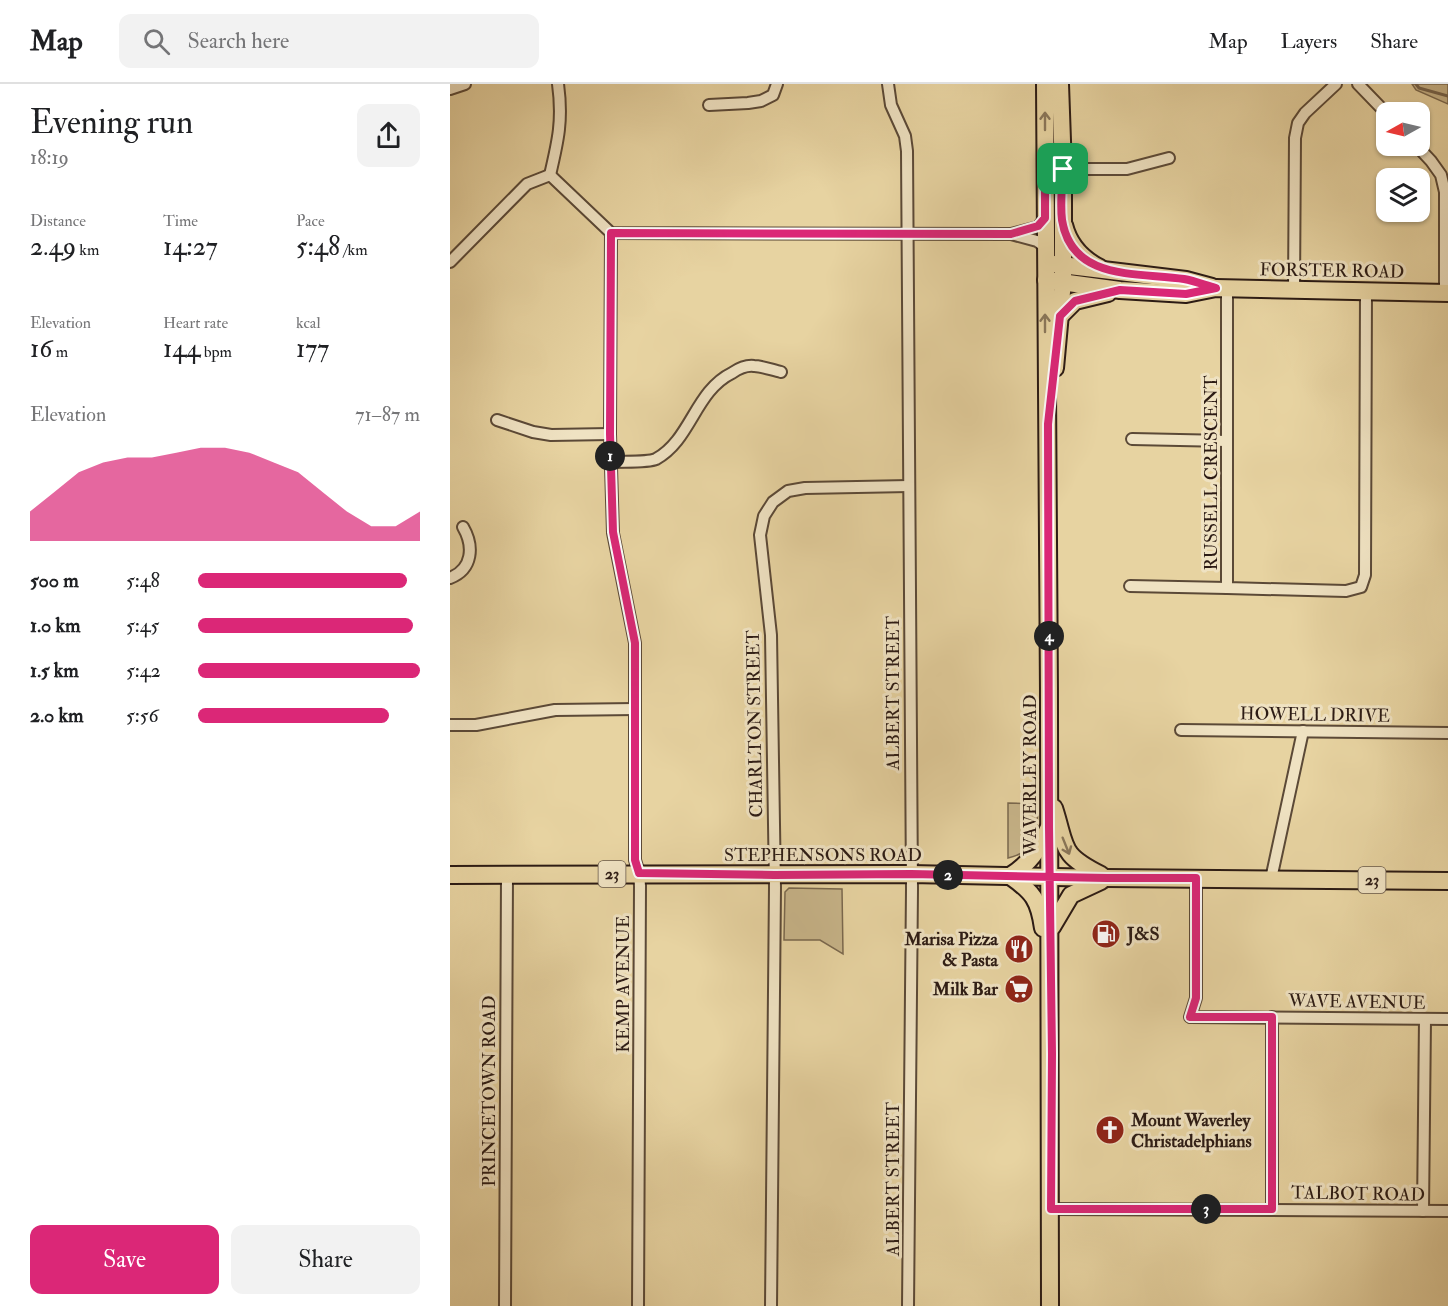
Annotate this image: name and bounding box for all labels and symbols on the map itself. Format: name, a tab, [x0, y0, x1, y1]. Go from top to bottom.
north arrow	[1376, 102, 1430, 156]
one-way arrow	[1039, 111, 1051, 131]
pin	[1037, 143, 1088, 194]
street label: FORSTER ROAD	[1259, 258, 1405, 284]
one-way arrow	[1039, 314, 1051, 334]
street label: RUSSELL CRESCENT	[1200, 375, 1223, 571]
pin: 1	[595, 441, 625, 471]
street label: ALBERT STREET	[882, 615, 905, 771]
pin: 4	[1034, 621, 1064, 651]
street label: CHARLTON STREET	[742, 630, 768, 818]
street label: WAVERLEY ROAD	[1019, 694, 1042, 857]
street label: HOWELL DRIVE	[1240, 702, 1390, 728]
one-way arrow	[1061, 836, 1072, 854]
street label: STEPHENSONS ROAD	[724, 844, 922, 867]
pin: 2	[933, 860, 963, 890]
road number: 23	[598, 861, 626, 887]
road number: 23	[1358, 867, 1386, 893]
street label: KEMP AVENUE	[612, 915, 635, 1053]
fuel station icon: J&S	[1090, 918, 1122, 950]
place label: J&S	[1126, 923, 1159, 946]
place label: Marisa Pizza & Pasta	[903, 928, 999, 972]
restaurant icon: Marisa Pizza & Pasta	[1003, 933, 1035, 965]
supermarket icon: Milk Bar	[1003, 973, 1035, 1005]
place label: Milk Bar	[932, 978, 998, 1001]
street label: WAVE AVENUE	[1287, 989, 1426, 1015]
street label: PRINCETOWN ROAD	[478, 995, 501, 1187]
street label: ALBERT STREET	[882, 1101, 905, 1257]
place label: Mount Waverley Christadelphians	[1130, 1109, 1252, 1153]
church icon: Mount Waverley Christadelphians	[1094, 1114, 1126, 1146]
street label: TALBOT ROAD	[1291, 1181, 1425, 1207]
pin: 3	[1191, 1194, 1221, 1224]

